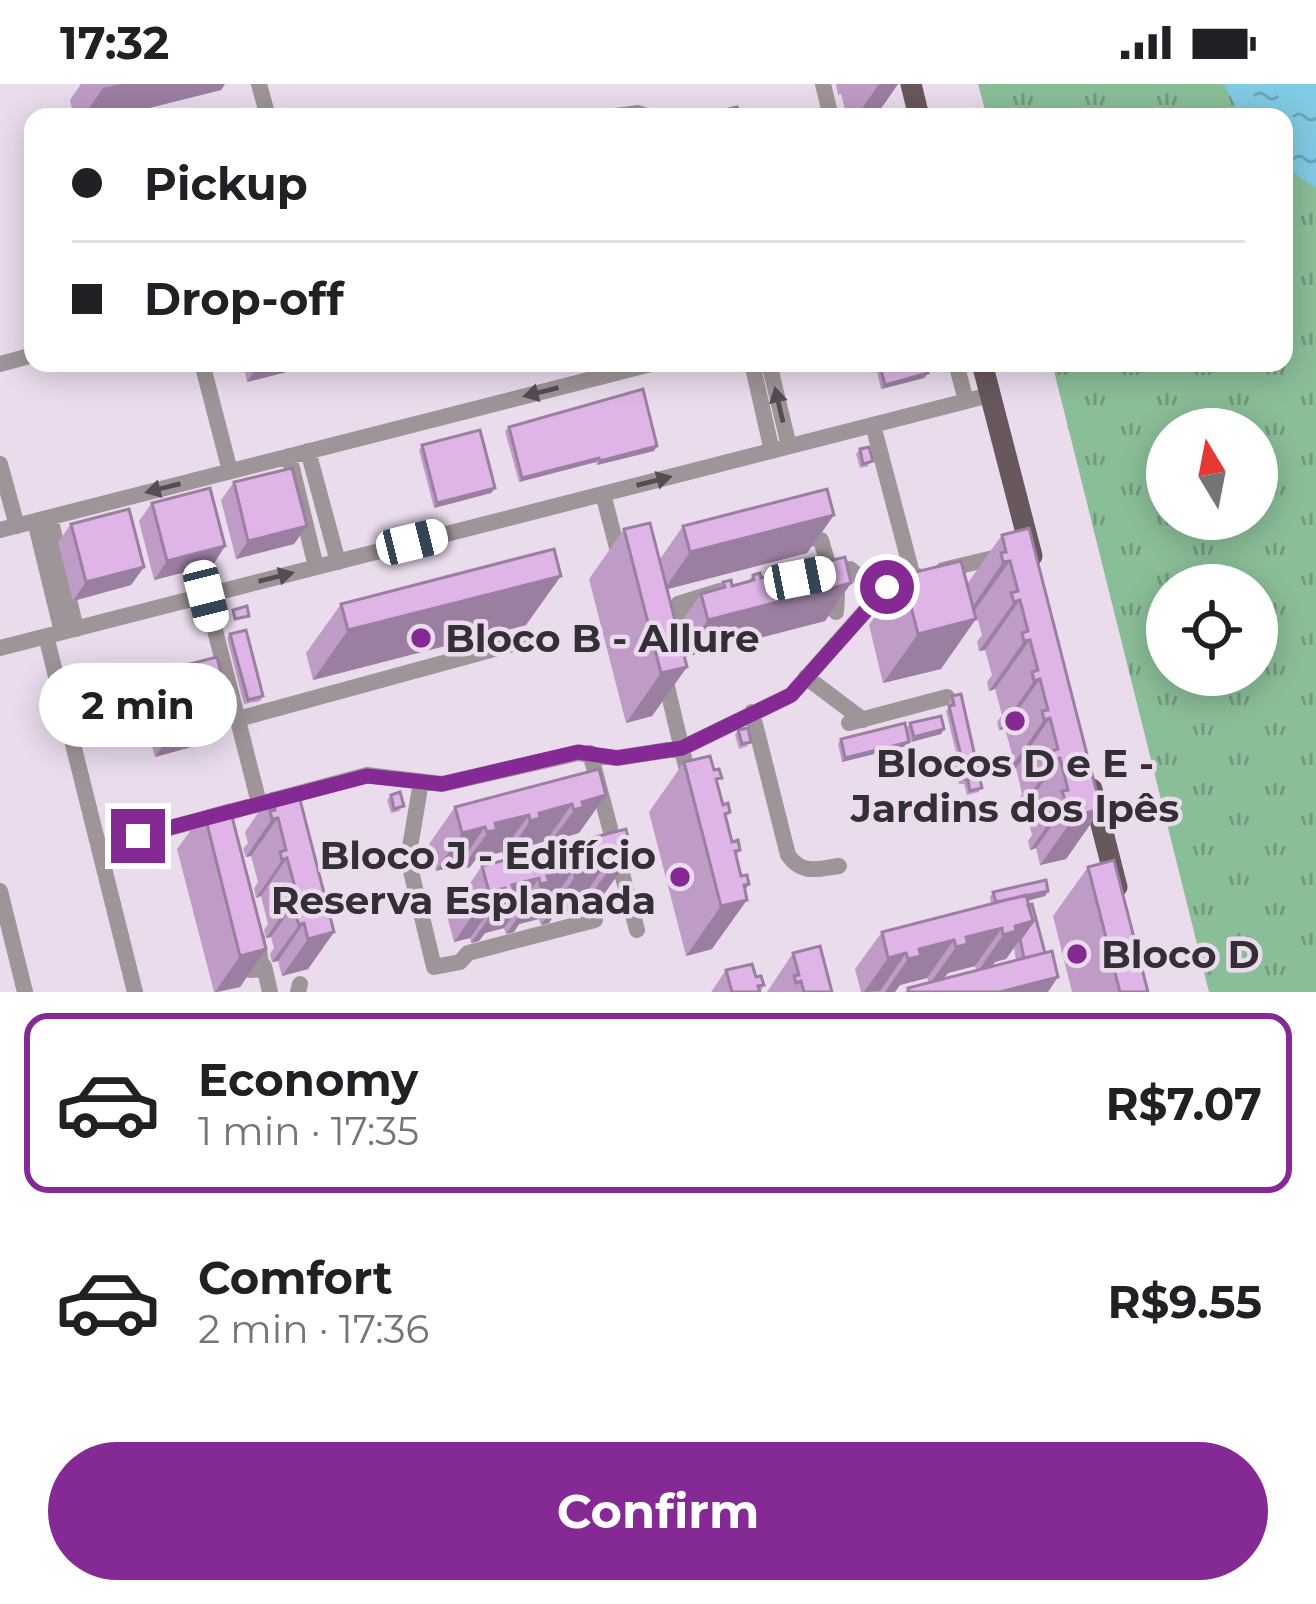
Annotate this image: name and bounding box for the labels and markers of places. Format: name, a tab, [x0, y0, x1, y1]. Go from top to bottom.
place label: Bloco B - Allure	[445, 614, 760, 662]
marker: Bloco B - Allure	[408, 625, 434, 651]
marker: Blocos D e E - Jardins dos Ipês	[1002, 708, 1028, 734]
place label: Blocos D e E - Jardins dos Ipês	[850, 739, 1179, 832]
place label: Bloco J - Edifício Reserva Esplanada	[271, 831, 656, 924]
marker: Bloco J - Edifício Reserva Esplanada	[667, 864, 693, 890]
place label: Bloco D	[1101, 930, 1260, 978]
marker: Bloco D	[1064, 941, 1090, 967]

